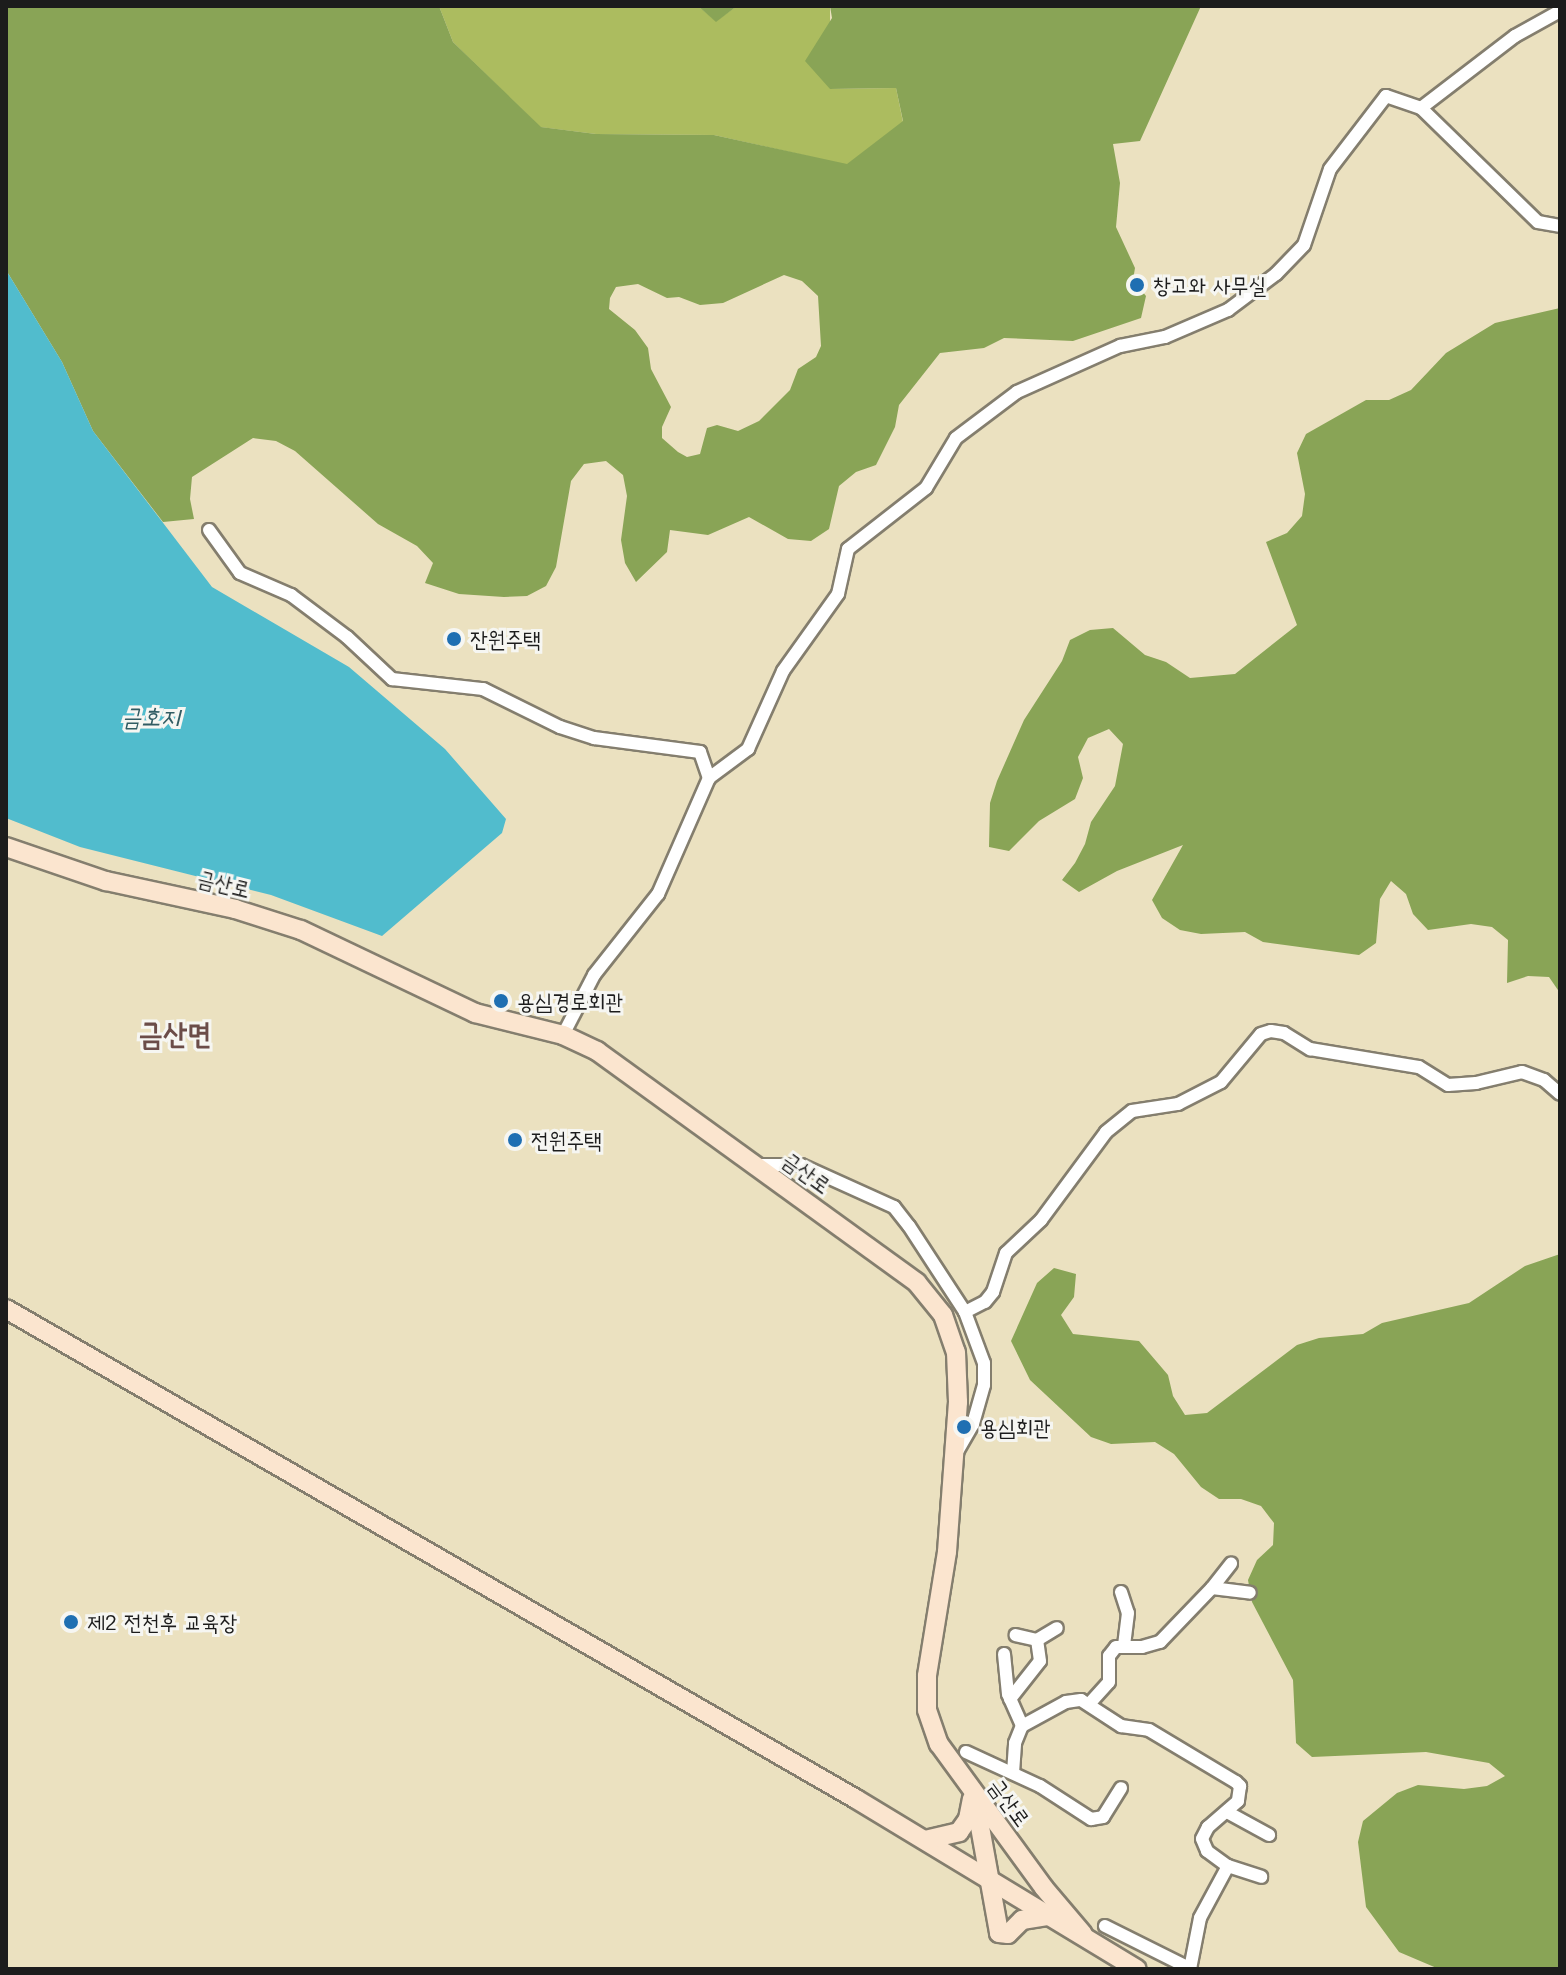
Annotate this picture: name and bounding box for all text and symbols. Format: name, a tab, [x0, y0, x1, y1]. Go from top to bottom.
place label: 창고와 사무실	[1153, 272, 1266, 298]
marker: 창고와 사무실	[1128, 276, 1146, 294]
place label: 잔원주택	[470, 626, 541, 652]
marker: 잔원주택	[445, 630, 463, 648]
water label: 금호지	[122, 702, 180, 730]
street label: 금산로	[195, 864, 253, 902]
place label: 용심경로회관	[517, 988, 623, 1014]
marker: 용심경로회관	[492, 992, 510, 1010]
district label: 금산면	[139, 1014, 211, 1050]
place label: 전원주택	[531, 1127, 602, 1153]
marker: 전원주택	[506, 1131, 524, 1149]
street label: 금산로	[778, 1146, 836, 1198]
place label: 용심회관	[980, 1414, 1051, 1440]
marker: 용심회관	[955, 1418, 973, 1436]
place label: 제2 전천후 교육장	[87, 1609, 237, 1635]
marker: 제2 전천후 교육장	[62, 1613, 80, 1631]
street label: 금산로	[984, 1773, 1036, 1831]

